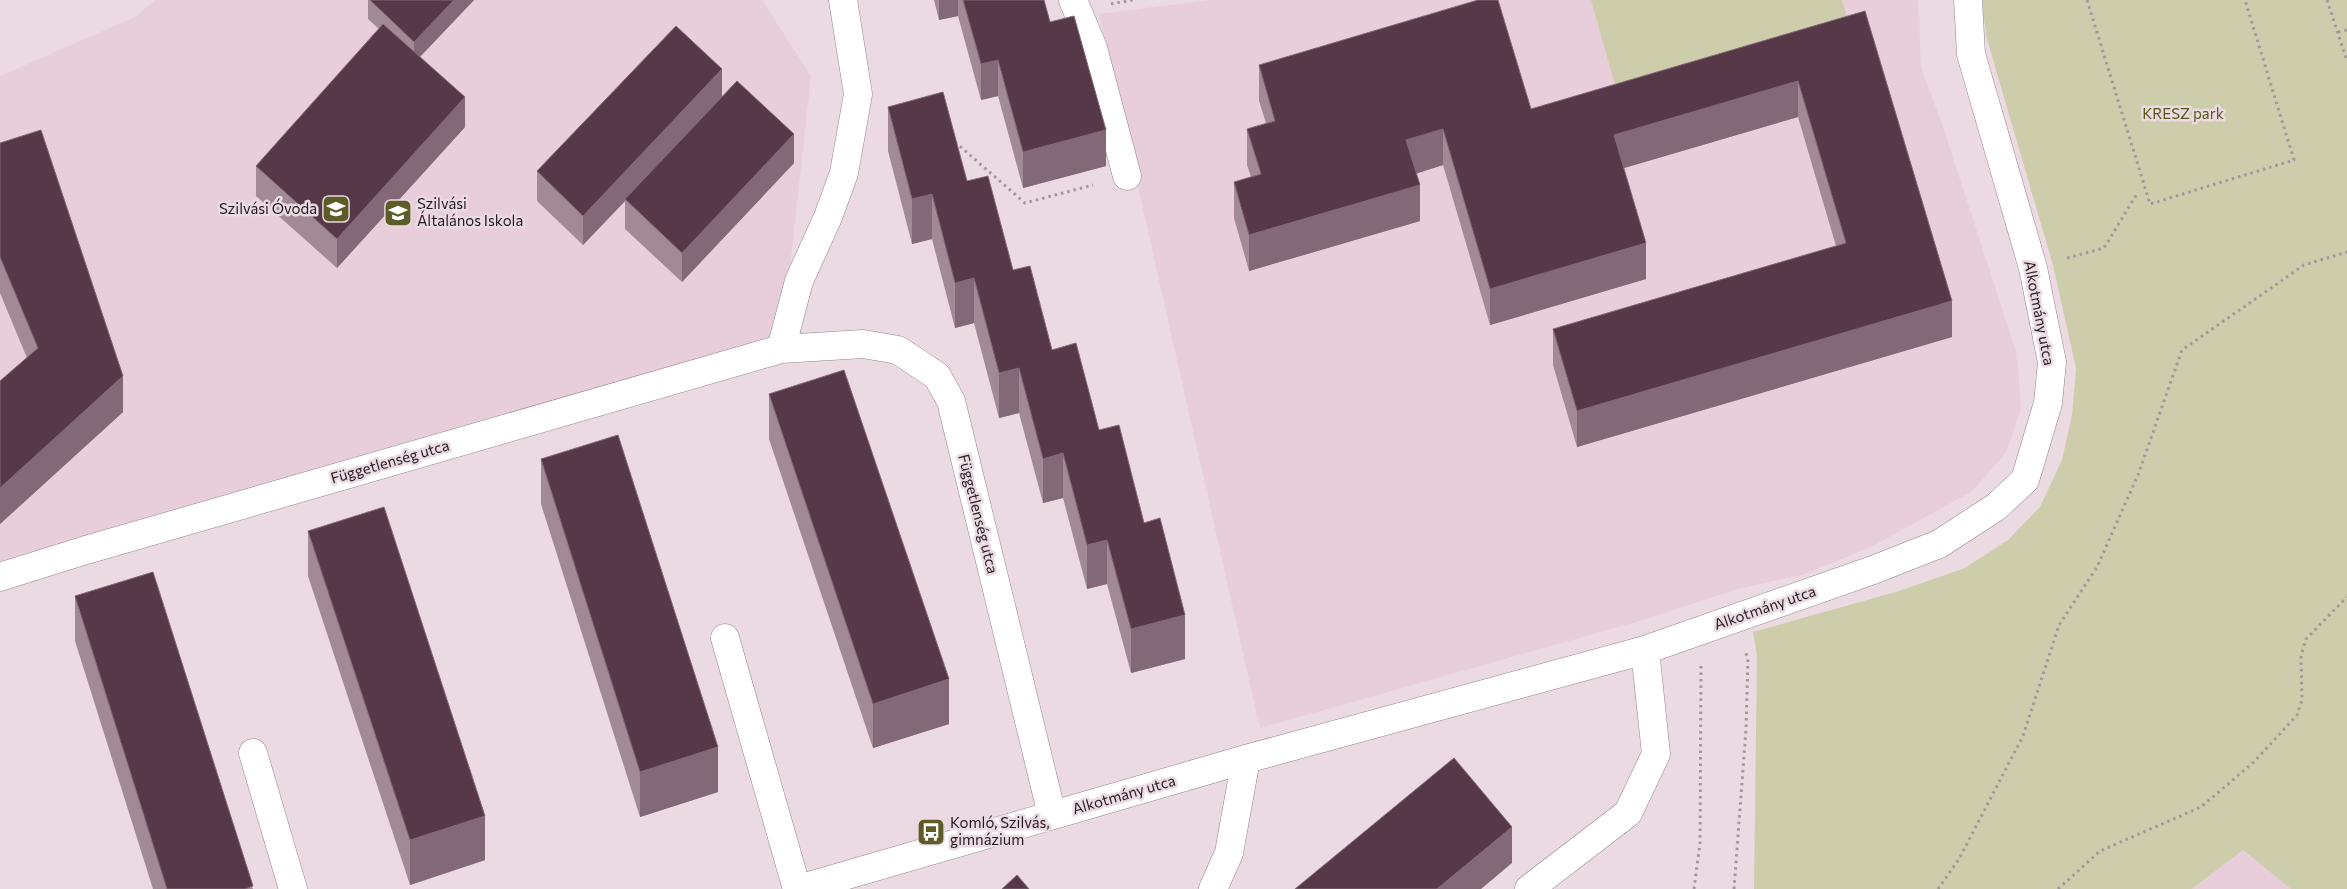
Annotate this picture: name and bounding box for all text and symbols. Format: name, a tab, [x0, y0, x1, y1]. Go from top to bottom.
park label: KRESZ park	[2142, 104, 2224, 122]
school or university icon: Szilvási Óvoda	[321, 194, 351, 224]
place label: Szilvási Általános Iskola	[417, 194, 523, 229]
place label: Szilvási Óvoda	[219, 198, 317, 217]
school or university icon: Szilvási Általános Iskola	[383, 198, 413, 228]
street label: Alkotmány utca	[2021, 259, 2059, 367]
street label: Függetlenség utca	[328, 435, 451, 487]
street label: Függetlenség utca	[955, 452, 1003, 575]
street label: Alkotmány utca	[1711, 581, 1818, 633]
street label: Alkotmány utca	[1070, 771, 1177, 817]
place label: Komló, Szilvás, gimnázium	[950, 813, 1050, 848]
bus stop icon: Komló, Szilvás, gimnázium	[916, 817, 946, 847]

